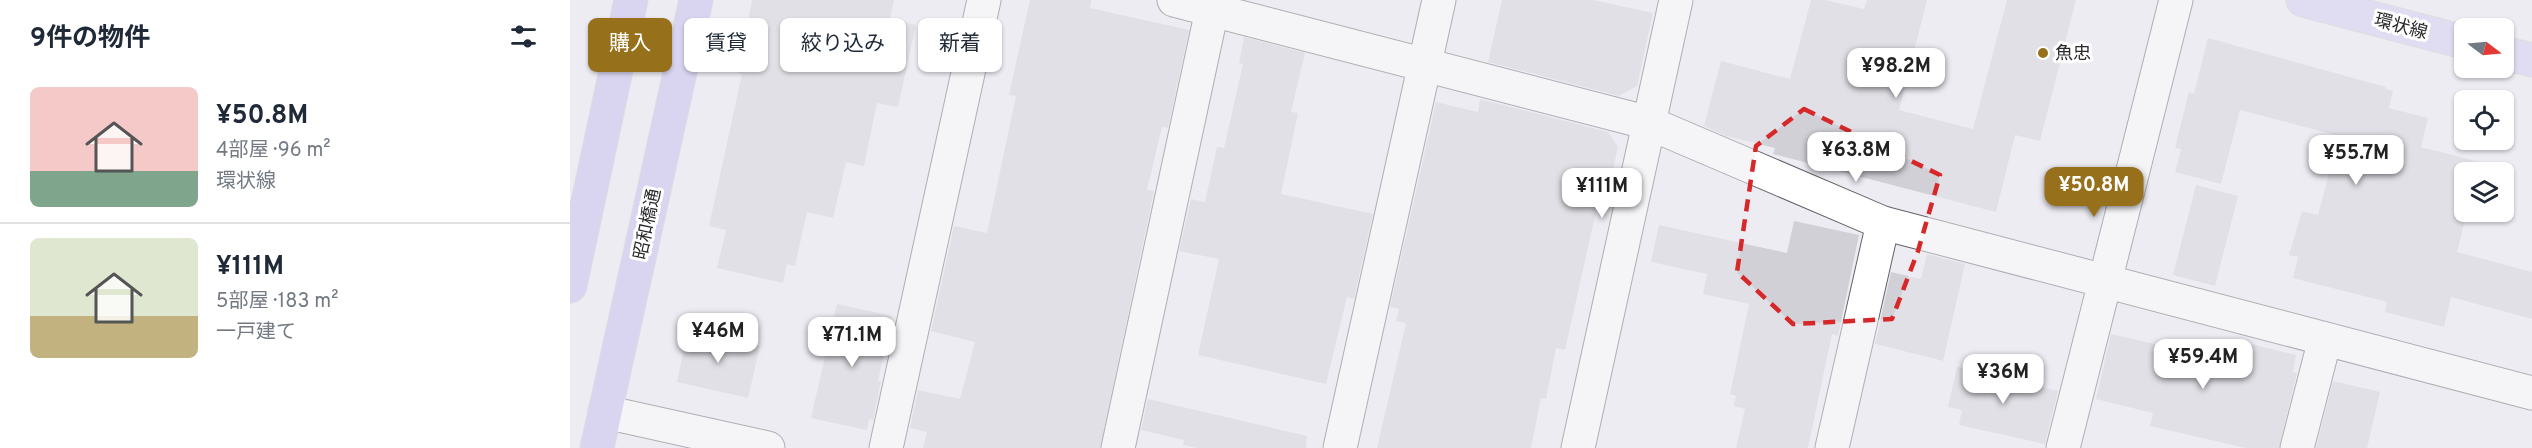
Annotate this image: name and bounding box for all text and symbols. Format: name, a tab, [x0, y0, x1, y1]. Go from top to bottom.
street label: 環状線	[2372, 9, 2430, 46]
chip: 購入	[588, 18, 672, 72]
chip: 賃貸	[684, 18, 768, 72]
chip: 絞り込み	[780, 18, 906, 72]
chip: 新着	[918, 18, 1002, 72]
north arrow	[2454, 18, 2514, 78]
map controls	[2454, 18, 2514, 222]
icon: filters	[507, 20, 540, 53]
text: 9件の物件	[30, 23, 150, 56]
place label: 魚忠	[2055, 43, 2091, 66]
marker: 魚忠	[2036, 46, 2050, 60]
pin: ¥98.2M	[1847, 48, 1945, 99]
text: ¥98.2M	[1861, 54, 1931, 80]
button: locate	[2454, 90, 2514, 150]
text: ¥50.8M	[216, 100, 308, 133]
icon: home	[78, 111, 150, 183]
pin: ¥63.8M	[1807, 132, 1905, 183]
pin: ¥55.7M	[2307, 135, 2405, 186]
text: 4部屋 · 96 m²	[216, 138, 331, 164]
text: ¥63.8M	[1821, 138, 1891, 164]
text: ¥55.7M	[2323, 141, 2389, 167]
button: layers	[2454, 162, 2514, 222]
pin: ¥50.8M	[2045, 167, 2143, 218]
pin: ¥111M	[1560, 168, 1644, 219]
text: 環状線	[216, 169, 276, 195]
text: ¥50.8M	[2058, 173, 2130, 199]
text: ¥111M	[1576, 174, 1628, 200]
street label: 昭和橋通	[630, 187, 667, 262]
text: ¥111M	[216, 251, 284, 284]
icon: home	[78, 262, 150, 334]
text: 5部屋 · 183 m²	[216, 289, 338, 315]
pin: ¥46M	[682, 313, 754, 364]
pin: ¥71.1M	[803, 317, 901, 368]
text: ¥46M	[691, 319, 745, 345]
text: 一戸建て	[216, 320, 296, 346]
text: ¥71.1M	[822, 323, 882, 349]
pin: ¥59.4M	[2154, 339, 2252, 390]
text: ¥59.4M	[2168, 345, 2238, 371]
pin: ¥36M	[1967, 354, 2039, 405]
text: ¥36M	[1977, 360, 2029, 386]

